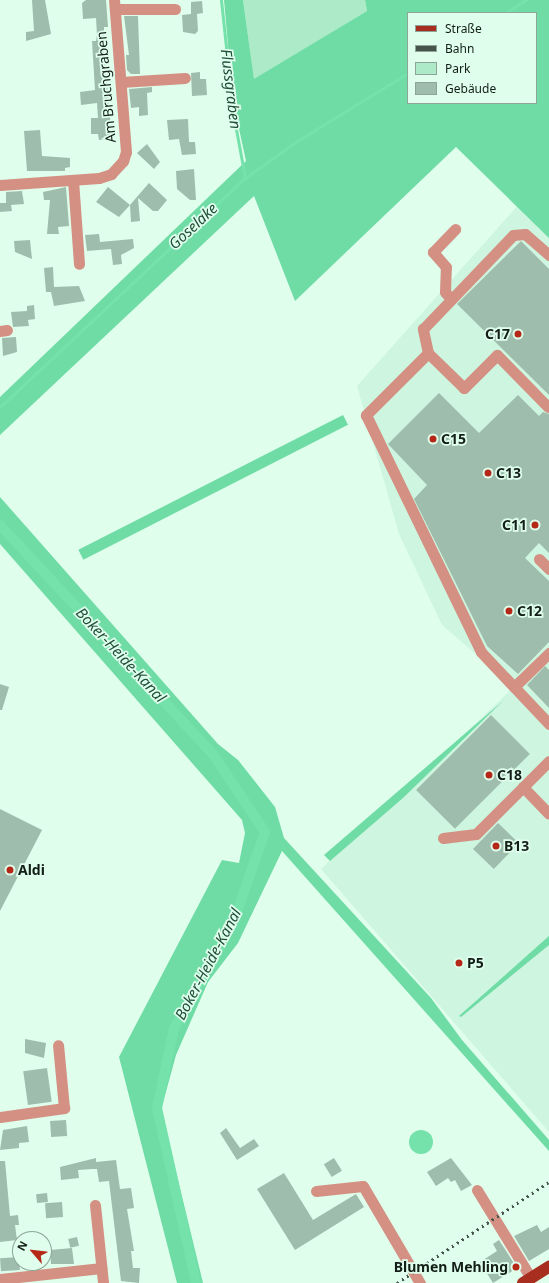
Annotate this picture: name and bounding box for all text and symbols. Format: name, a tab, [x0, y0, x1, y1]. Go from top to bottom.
legend	[407, 12, 537, 104]
text: Straße	[445, 20, 482, 37]
street label: Am Bruchgraben	[93, 31, 119, 143]
text: Bahn	[445, 40, 474, 57]
water label: Flussgraben	[217, 48, 245, 130]
text: Park	[445, 60, 470, 77]
text: Gebäude	[445, 80, 496, 97]
water label: Goselake	[165, 199, 221, 253]
place label: C17	[485, 326, 510, 342]
marker: C17	[513, 329, 523, 339]
place label: C15	[441, 431, 466, 447]
marker: C15	[428, 434, 438, 444]
place label: C13	[496, 465, 521, 481]
marker: C13	[483, 468, 493, 478]
place label: C11	[502, 517, 527, 533]
marker: C11	[530, 520, 540, 530]
place label: C12	[517, 603, 542, 619]
water label: Boker-Heide-Kanal	[72, 604, 170, 706]
marker: C12	[504, 606, 514, 616]
place label: C18	[497, 767, 522, 783]
marker: C18	[484, 770, 494, 780]
place label: B13	[504, 838, 529, 854]
marker: B13	[491, 841, 501, 851]
place label: Aldi	[18, 862, 45, 878]
marker: Aldi	[5, 865, 15, 875]
water label: Boker-Heide-Kanal	[171, 905, 245, 1023]
place label: P5	[467, 955, 484, 971]
marker: P5	[454, 958, 464, 968]
north arrow	[12, 1231, 52, 1271]
text: N	[13, 1238, 31, 1253]
place label: Blumen Mehling	[394, 1259, 508, 1275]
marker: Blumen Mehling	[511, 1262, 521, 1272]

